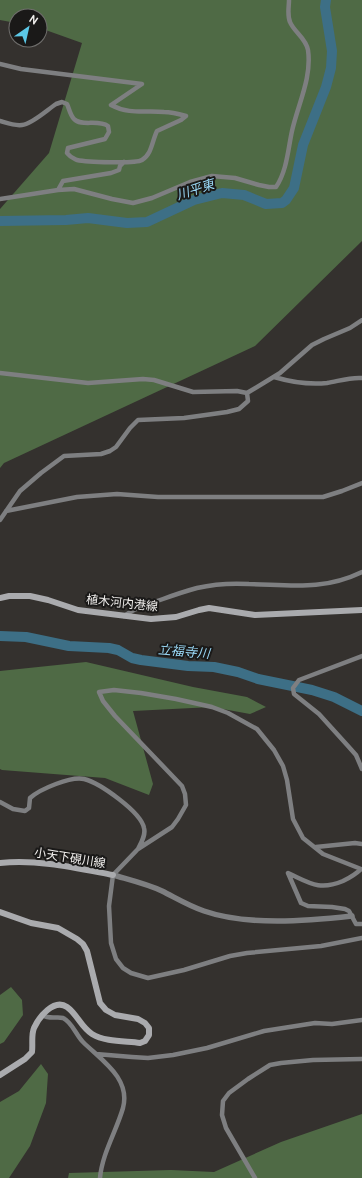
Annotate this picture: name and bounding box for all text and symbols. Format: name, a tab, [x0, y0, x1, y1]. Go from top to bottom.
north arrow	[8, 8, 48, 48]
text: N	[26, 12, 41, 28]
water label: 川平東	[174, 175, 218, 203]
street label: 植木河内港線	[85, 591, 159, 614]
water label: 立福寺川	[157, 641, 213, 661]
street label: 小天下硯川線	[33, 844, 107, 871]

